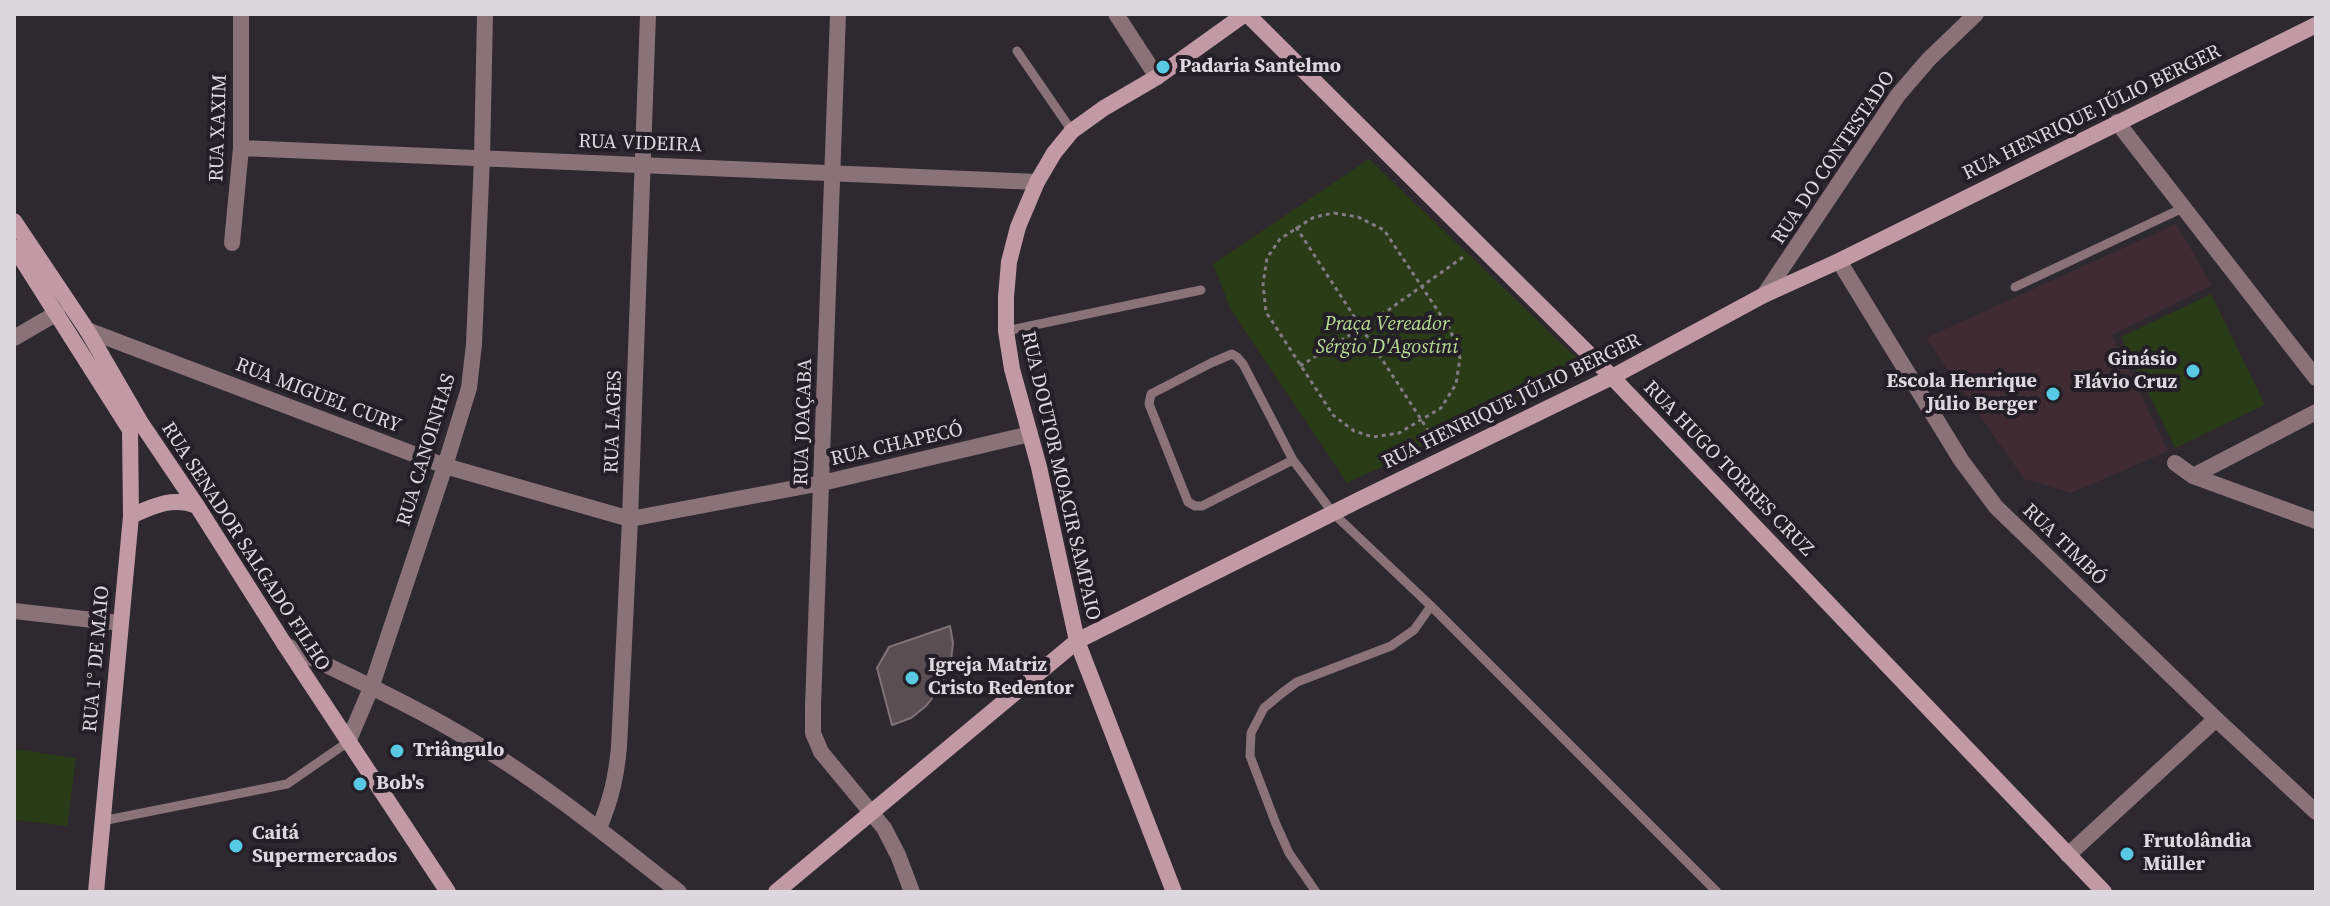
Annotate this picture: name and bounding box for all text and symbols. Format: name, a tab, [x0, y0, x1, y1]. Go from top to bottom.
street label: RUA HENRIQUE JÚLIO BERGER	[1959, 40, 2225, 186]
place label: Padaria Santelmo	[1179, 55, 1341, 79]
marker: Padaria Santelmo	[1154, 58, 1172, 76]
street label: RUA DO CONTESTADO	[1767, 67, 1901, 249]
street label: RUA XAXIM	[205, 74, 233, 182]
street label: RUA VIDEIRA	[578, 130, 702, 158]
park label: Praça Vereador Sérgio D'Agostini	[1316, 313, 1458, 360]
street label: RUA DOUTOR MOACIR SAMPAIO	[1015, 329, 1105, 623]
street label: RUA HENRIQUE JÚLIO BERGER	[1379, 329, 1645, 475]
place label: Ginásio Flávio Cruz	[2073, 348, 2177, 395]
street label: RUA MIGUEL CURY	[232, 353, 404, 439]
street label: RUA JOAÇABA	[790, 358, 818, 486]
marker: Ginásio Flávio Cruz	[2184, 362, 2202, 380]
street label: RUA LAGES	[600, 370, 628, 474]
place label: Escola Henrique Júlio Berger	[1886, 370, 2037, 417]
street label: RUA CANOINHAS	[392, 371, 462, 529]
street label: RUA HUGO TORRES CRUZ	[1638, 376, 1818, 562]
marker: Escola Henrique Júlio Berger	[2044, 385, 2062, 403]
street label: RUA SENADOR SALGADO FILHO	[155, 418, 335, 676]
street label: RUA CHAPECÓ	[828, 418, 966, 472]
street label: RUA TIMBÓ	[2017, 499, 2111, 591]
street label: RUA 1° DE MAIO	[79, 585, 115, 733]
place label: Igreja Matriz Cristo Redentor	[928, 654, 1074, 701]
marker: Igreja Matriz Cristo Redentor	[903, 669, 921, 687]
place label: Triângulo	[413, 739, 504, 763]
marker: Triângulo	[388, 742, 406, 760]
place label: Bob's	[376, 772, 424, 796]
marker: Bob's	[351, 775, 369, 793]
place label: Caitá Supermercados	[252, 822, 397, 869]
place label: Frutolândia Müller	[2143, 830, 2252, 877]
marker: Caitá Supermercados	[227, 837, 245, 855]
marker: Frutolândia Müller	[2118, 845, 2136, 863]

